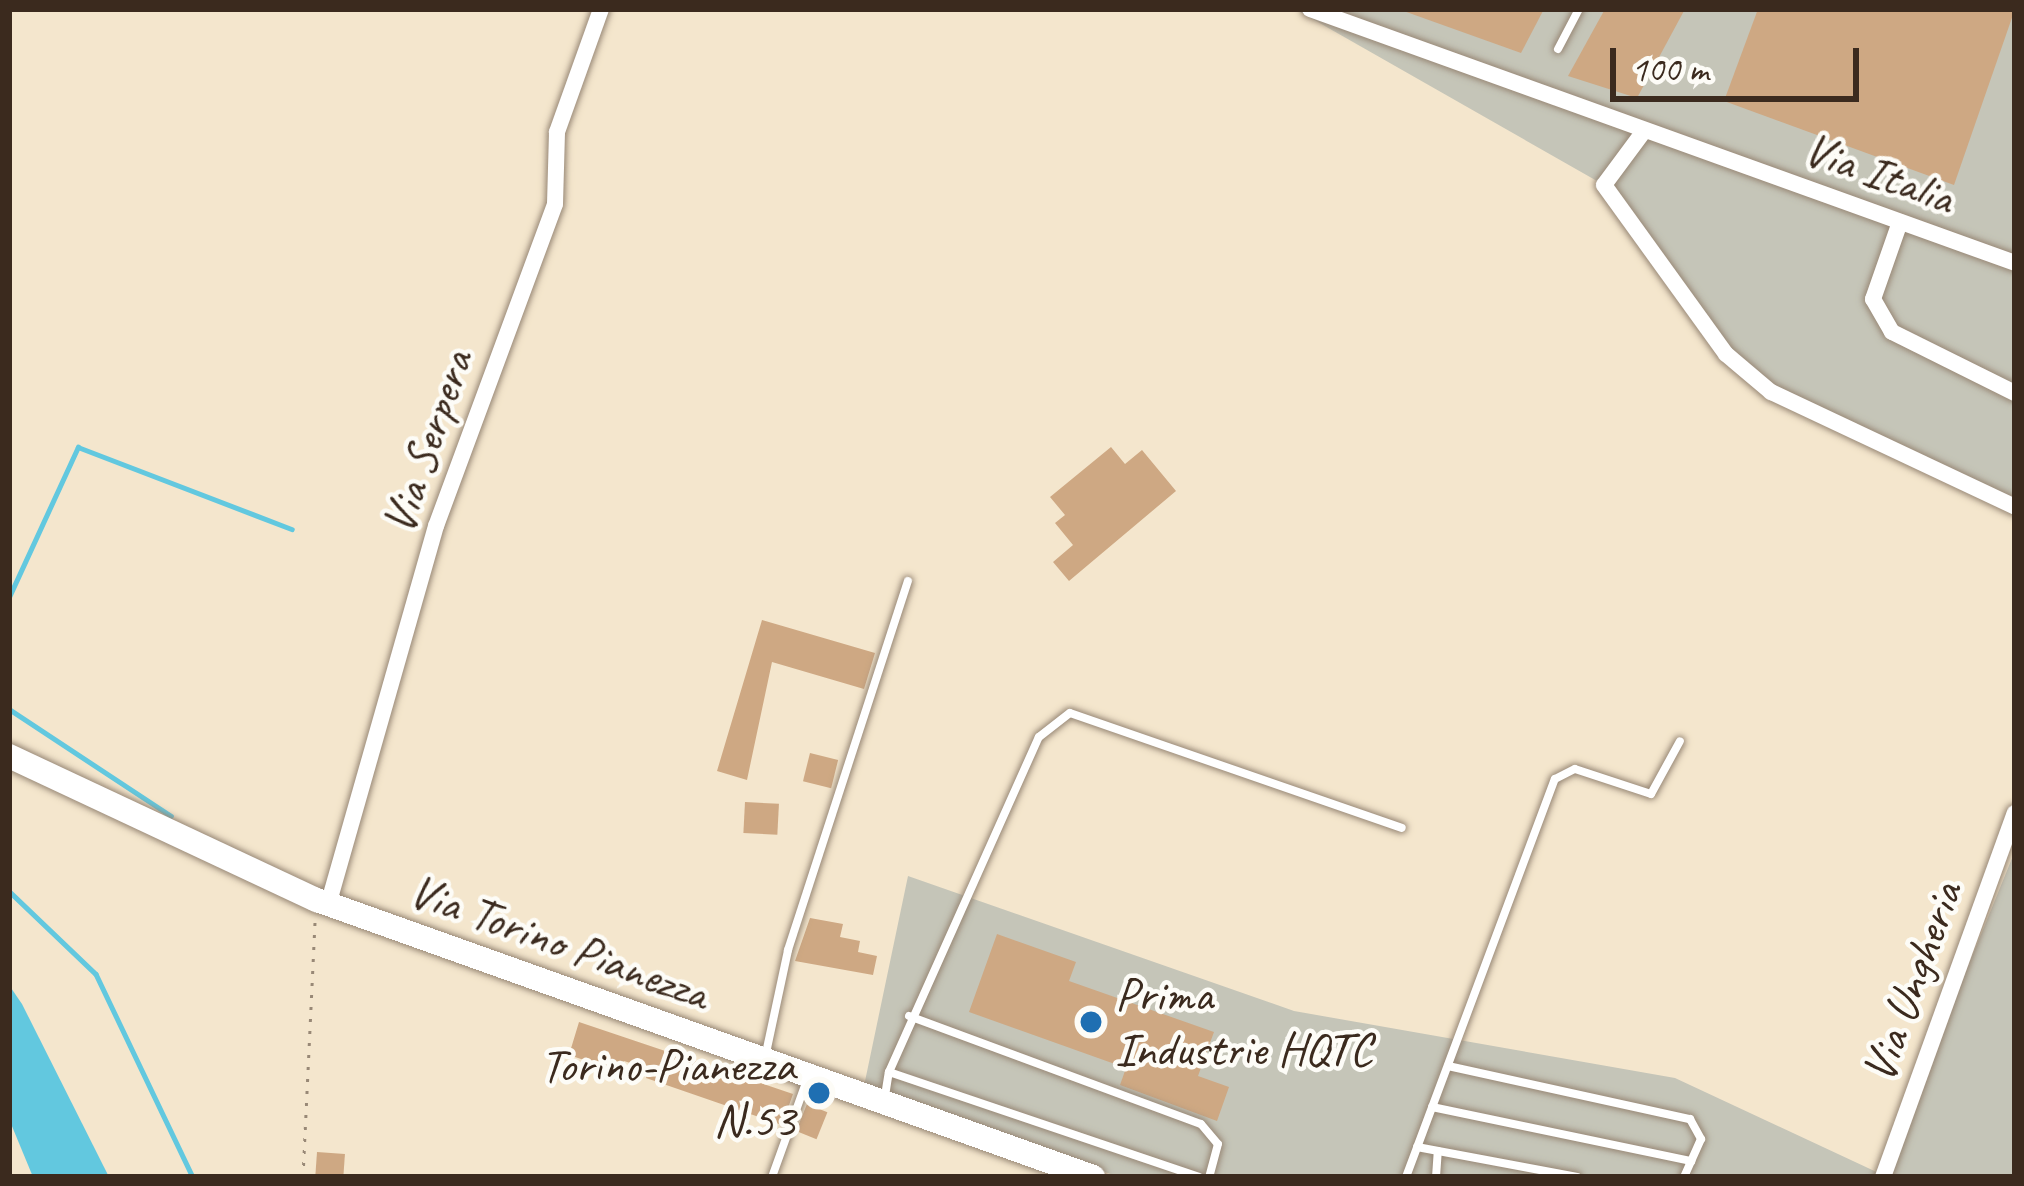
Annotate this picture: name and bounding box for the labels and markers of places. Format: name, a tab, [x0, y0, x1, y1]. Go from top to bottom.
place label: Prima Industrie HQTC	[1115, 965, 1372, 1078]
marker: Prima Industrie HQTC	[1078, 1009, 1104, 1035]
place label: Torino-Pianezza N.53	[541, 1036, 795, 1149]
marker: Torino-Pianezza N.53	[806, 1080, 832, 1106]

